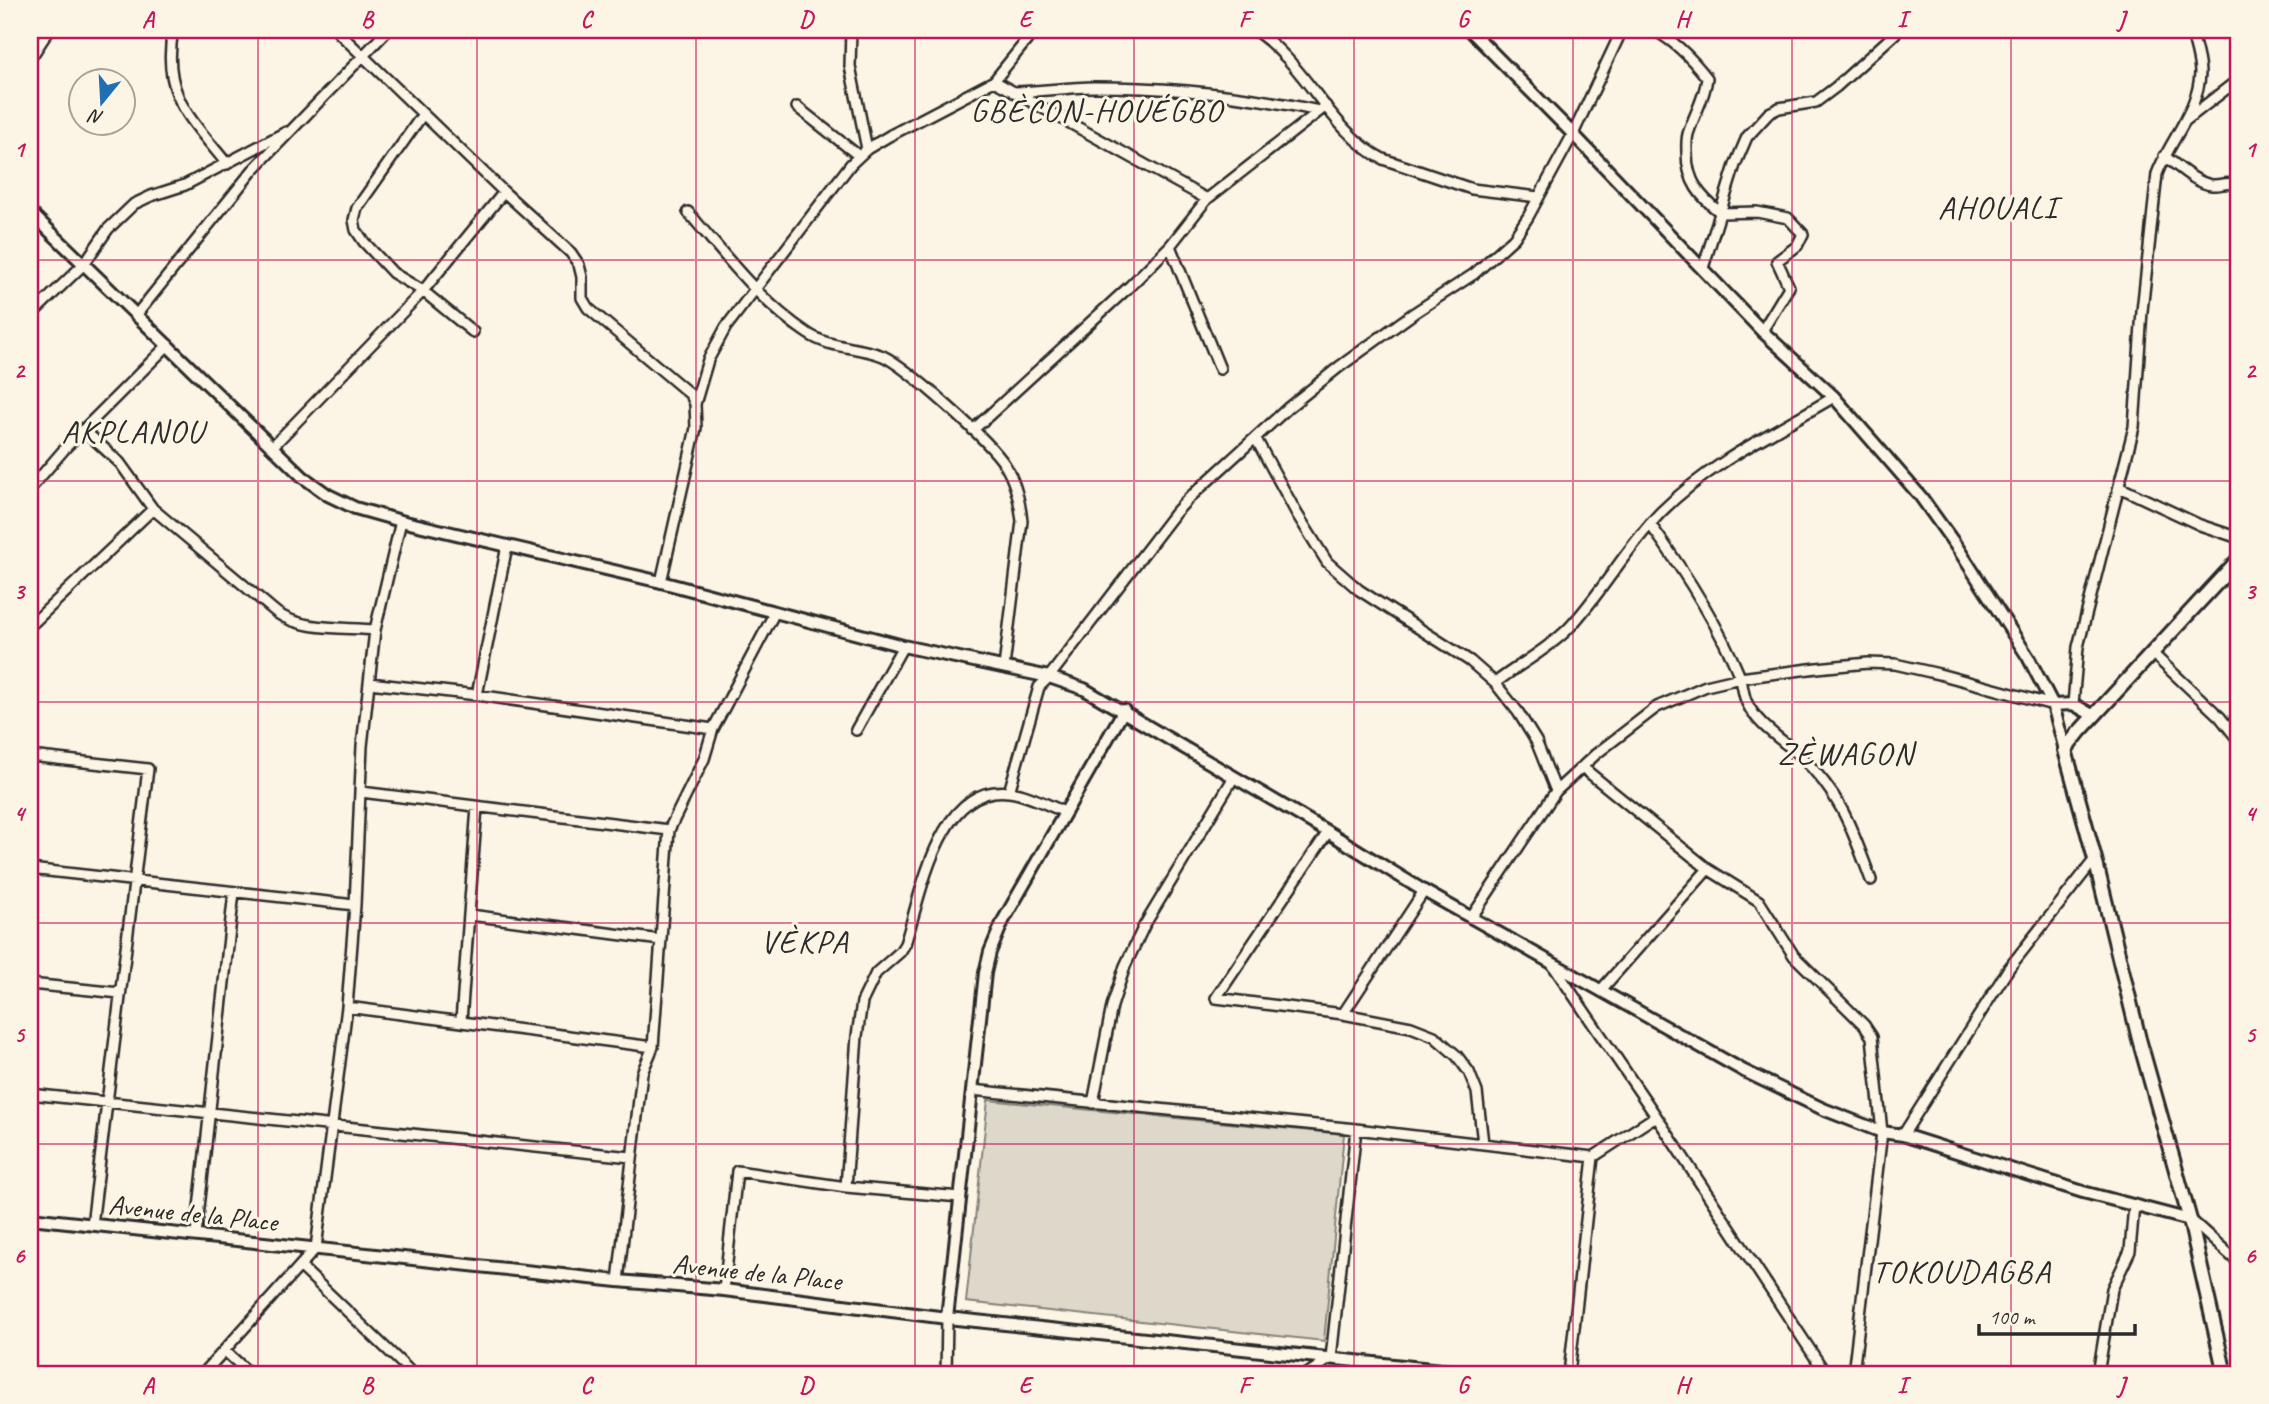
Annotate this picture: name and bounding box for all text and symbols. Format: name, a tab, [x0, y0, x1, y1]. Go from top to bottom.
text: A	[142, 5, 156, 34]
text: B	[361, 5, 375, 34]
text: C	[581, 5, 595, 34]
text: D	[799, 5, 815, 34]
text: E	[1019, 5, 1035, 34]
text: F	[1239, 5, 1255, 34]
text: G	[1457, 5, 1472, 34]
text: H	[1675, 5, 1693, 34]
text: I	[1897, 5, 1912, 34]
text: J	[2115, 5, 2128, 34]
north arrow	[66, 66, 136, 136]
district label: GBÈCON-HOUÉGBO	[971, 90, 1225, 131]
text: N	[85, 103, 106, 130]
text: 1	[14, 135, 27, 164]
text: 1	[2245, 135, 2258, 164]
district label: AHOUALI	[1938, 187, 2063, 228]
text: 2	[14, 356, 27, 385]
text: 2	[2245, 356, 2258, 385]
district label: AKPLANOU	[61, 411, 208, 452]
text: 3	[14, 577, 27, 606]
text: 3	[2245, 577, 2258, 606]
district label: ZÈWAGON	[1777, 733, 1917, 774]
text: 4	[14, 799, 27, 828]
text: 4	[2245, 799, 2258, 828]
district label: VÈKPA	[761, 921, 849, 962]
text: 5	[14, 1020, 26, 1049]
text: 5	[2245, 1020, 2257, 1049]
street label: Avenue de la Place	[107, 1187, 281, 1239]
text: 6	[14, 1241, 27, 1270]
text: 6	[2245, 1241, 2258, 1270]
street label: Avenue de la Place	[671, 1246, 845, 1298]
district label: TOKOUDAGBA	[1872, 1251, 2052, 1292]
scale bar	[1979, 1292, 2134, 1336]
text: 100 m	[1989, 1304, 2036, 1330]
text: A	[142, 1371, 156, 1400]
text: B	[361, 1371, 375, 1400]
text: C	[581, 1371, 595, 1400]
text: D	[799, 1371, 815, 1400]
text: E	[1019, 1371, 1035, 1400]
text: F	[1239, 1371, 1255, 1400]
text: G	[1457, 1371, 1472, 1400]
text: H	[1675, 1371, 1693, 1400]
text: I	[1897, 1371, 1912, 1400]
text: J	[2115, 1371, 2128, 1400]

